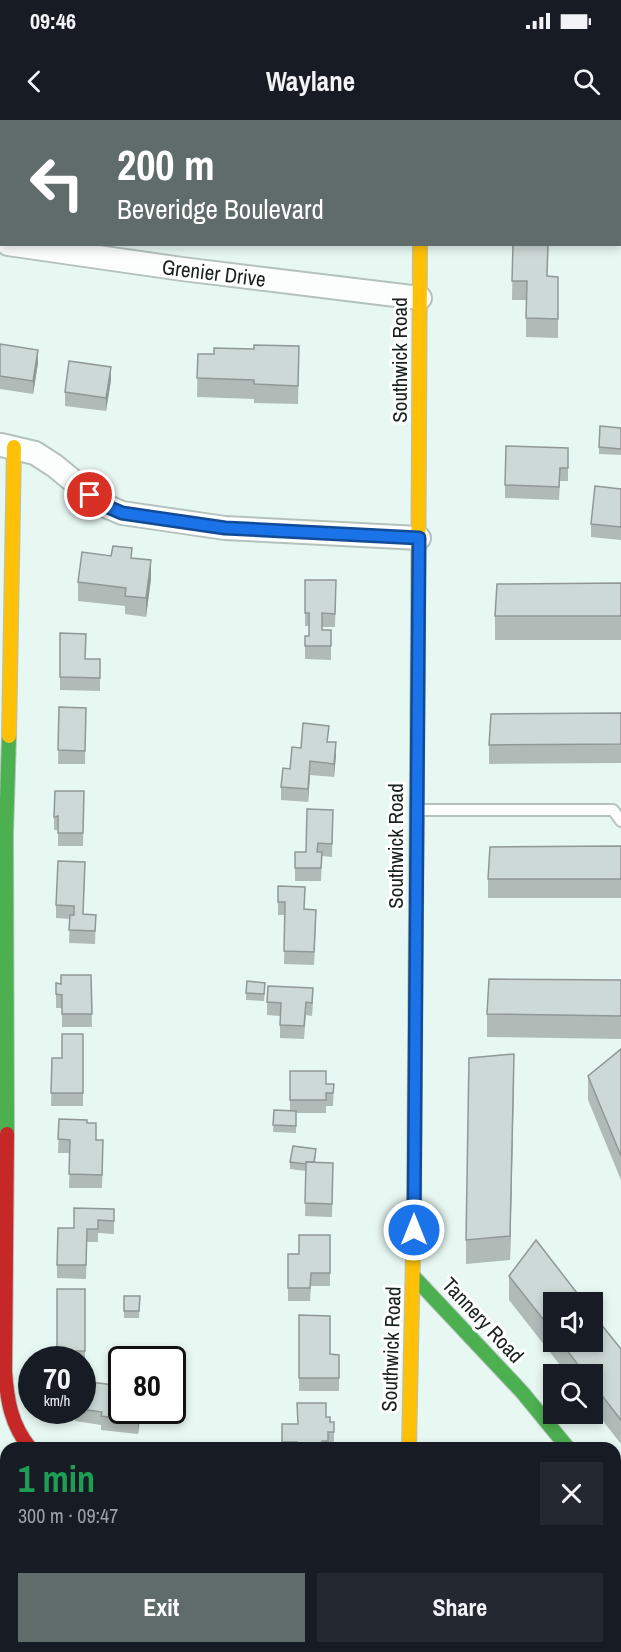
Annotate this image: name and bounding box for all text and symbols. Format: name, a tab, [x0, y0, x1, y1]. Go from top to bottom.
text: 09:46	[30, 6, 76, 36]
text: Waylane	[266, 63, 355, 99]
icon: back	[18, 65, 51, 98]
icon: search	[570, 65, 603, 98]
text: 200 m	[117, 137, 215, 193]
icon: left	[18, 144, 96, 222]
text: Beveridge Boulevard	[117, 191, 324, 227]
street label: Grenier Drive	[160, 252, 268, 294]
street label: Southwick Road	[385, 297, 414, 423]
pin	[64, 469, 115, 520]
icon: arrive	[73, 478, 106, 511]
street label: Southwick Road	[381, 783, 410, 909]
position arrow	[382, 1198, 446, 1262]
street label: Tannery Road	[436, 1271, 530, 1369]
street label: Southwick Road	[374, 1286, 408, 1412]
map controls	[543, 1292, 603, 1424]
button: sound	[543, 1292, 603, 1352]
speed limit sign: 80	[108, 1346, 186, 1424]
text: 70	[43, 1358, 71, 1398]
button: search	[543, 1364, 603, 1424]
text: km/h	[44, 1390, 70, 1411]
text: 1 min	[18, 1455, 95, 1503]
button: close	[540, 1462, 603, 1525]
text: 300 m · 09:47	[18, 1502, 118, 1529]
button: Exit	[18, 1573, 305, 1642]
button: Share	[317, 1573, 603, 1642]

